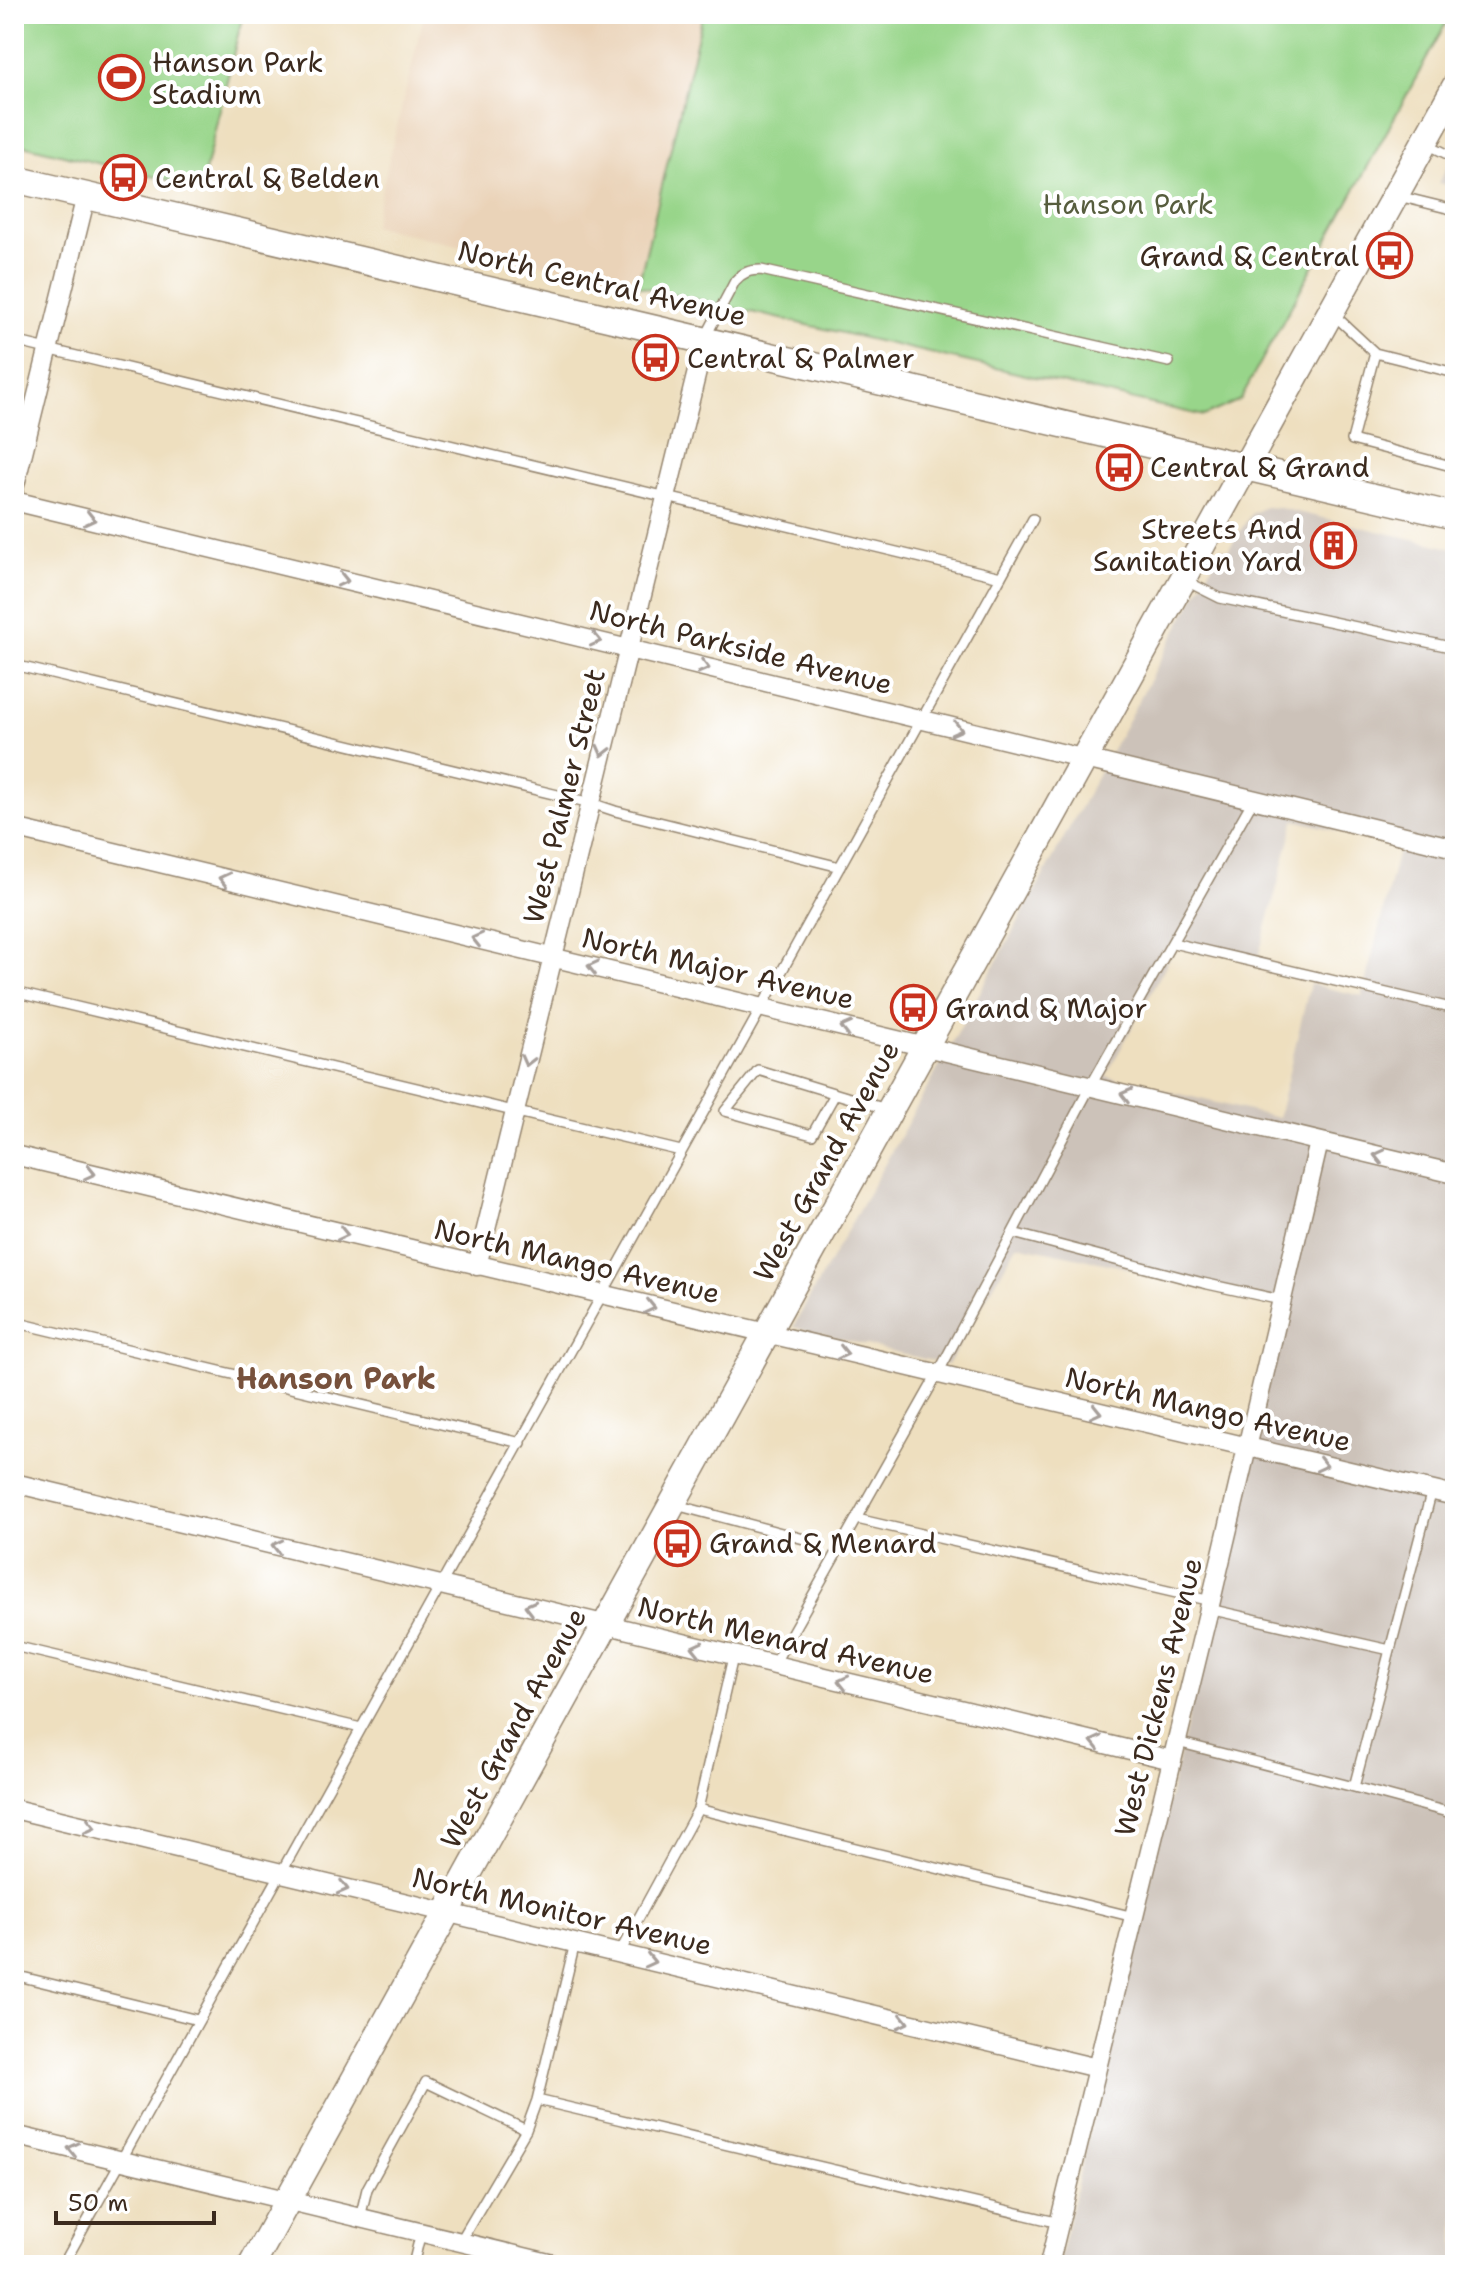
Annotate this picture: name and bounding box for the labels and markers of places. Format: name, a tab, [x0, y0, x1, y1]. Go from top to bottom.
place label: Hanson Park Stadium	[152, 43, 324, 113]
sports icon: Hanson Park Stadium	[97, 54, 145, 102]
bus stop icon: Central & Belden	[100, 154, 148, 202]
place label: Central & Belden	[155, 159, 380, 197]
bus stop icon: Grand & Central	[1366, 232, 1414, 280]
place label: Grand & Central	[1140, 237, 1360, 275]
bus stop icon: Central & Palmer	[632, 334, 680, 382]
place label: Central & Palmer	[687, 339, 915, 377]
bus stop icon: Central & Grand	[1095, 443, 1143, 491]
place label: Central & Grand	[1150, 448, 1369, 486]
place label: Streets And Sanitation Yard	[1093, 510, 1302, 580]
building icon: Streets And Sanitation Yard	[1309, 521, 1357, 569]
bus stop icon: Grand & Major	[890, 984, 938, 1032]
place label: Grand & Major	[945, 989, 1148, 1027]
bus stop icon: Grand & Menard	[654, 1519, 702, 1567]
place label: Grand & Menard	[709, 1524, 937, 1562]

